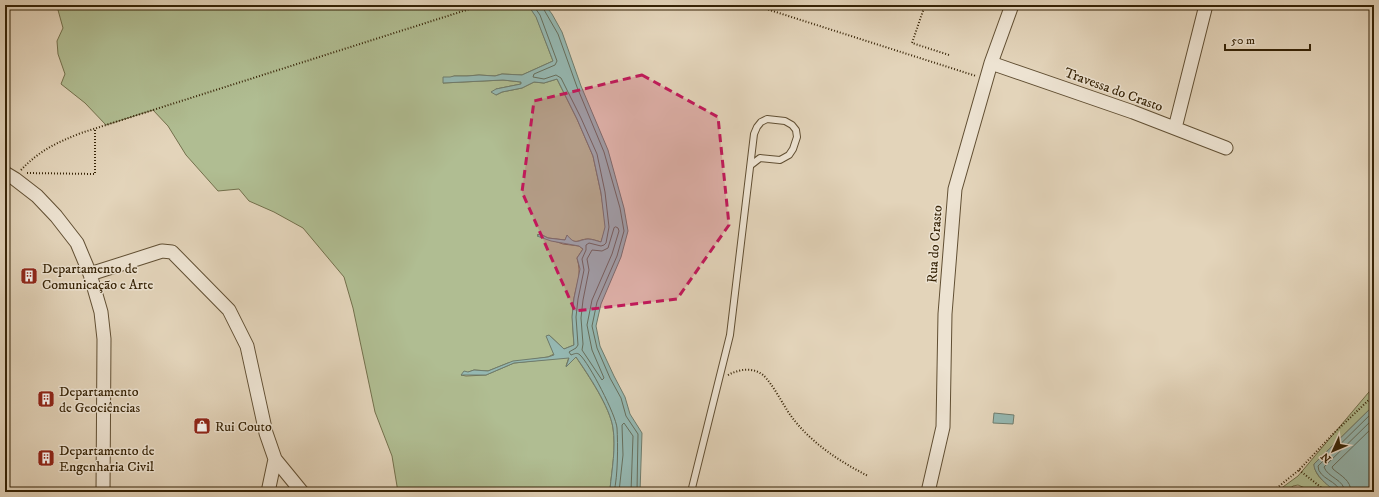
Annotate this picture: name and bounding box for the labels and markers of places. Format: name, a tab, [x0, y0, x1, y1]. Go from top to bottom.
place label: Departamento de Comunicação e Arte	[42, 260, 153, 294]
building icon: Departamento de Comunicação e Arte	[19, 266, 39, 286]
place label: Departamento de Geociências	[59, 383, 140, 417]
building icon: Departamento de Geociências	[36, 389, 56, 409]
shop icon: Rui Couto	[192, 416, 212, 436]
place label: Rui Couto	[215, 418, 272, 436]
place label: Departamento de Engenharia Civil	[59, 442, 155, 476]
building icon: Departamento de Engenharia Civil	[36, 448, 56, 468]

